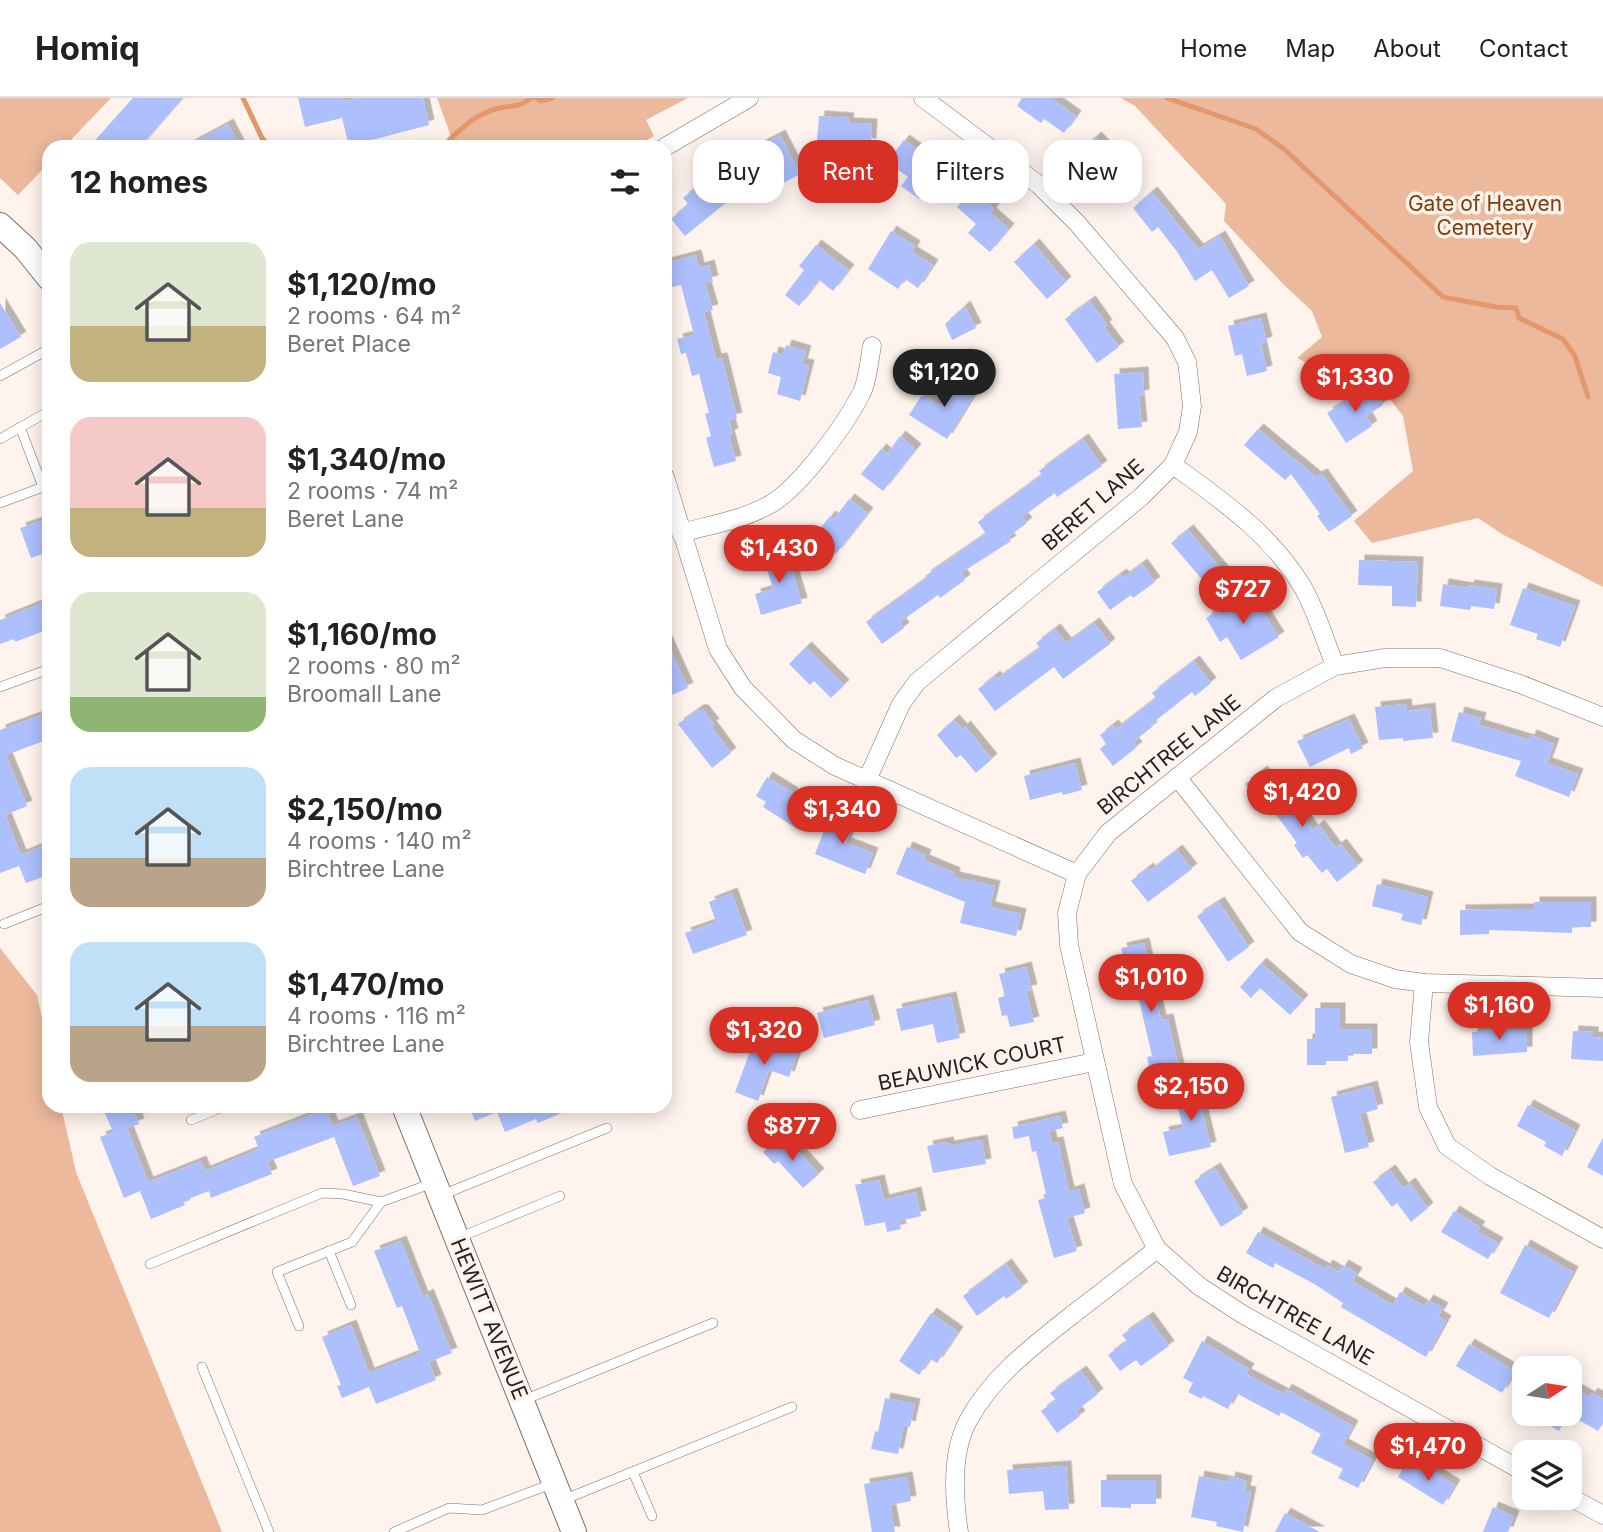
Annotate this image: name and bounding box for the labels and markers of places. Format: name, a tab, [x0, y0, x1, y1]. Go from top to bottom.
pin: $1,120	[887, 350, 1001, 409]
pin: $1,330	[1298, 354, 1412, 414]
pin: $1,430	[722, 526, 836, 585]
pin: $727	[1202, 566, 1284, 626]
pin: $1,420	[1245, 770, 1359, 829]
pin: $1,340	[785, 786, 899, 846]
pin: $1,010	[1094, 954, 1208, 1014]
pin: $1,160	[1442, 982, 1556, 1042]
pin: $1,320	[707, 1007, 821, 1067]
pin: $2,150	[1134, 1063, 1248, 1123]
pin: $877	[751, 1104, 833, 1163]
pin: $1,470	[1371, 1424, 1485, 1483]

